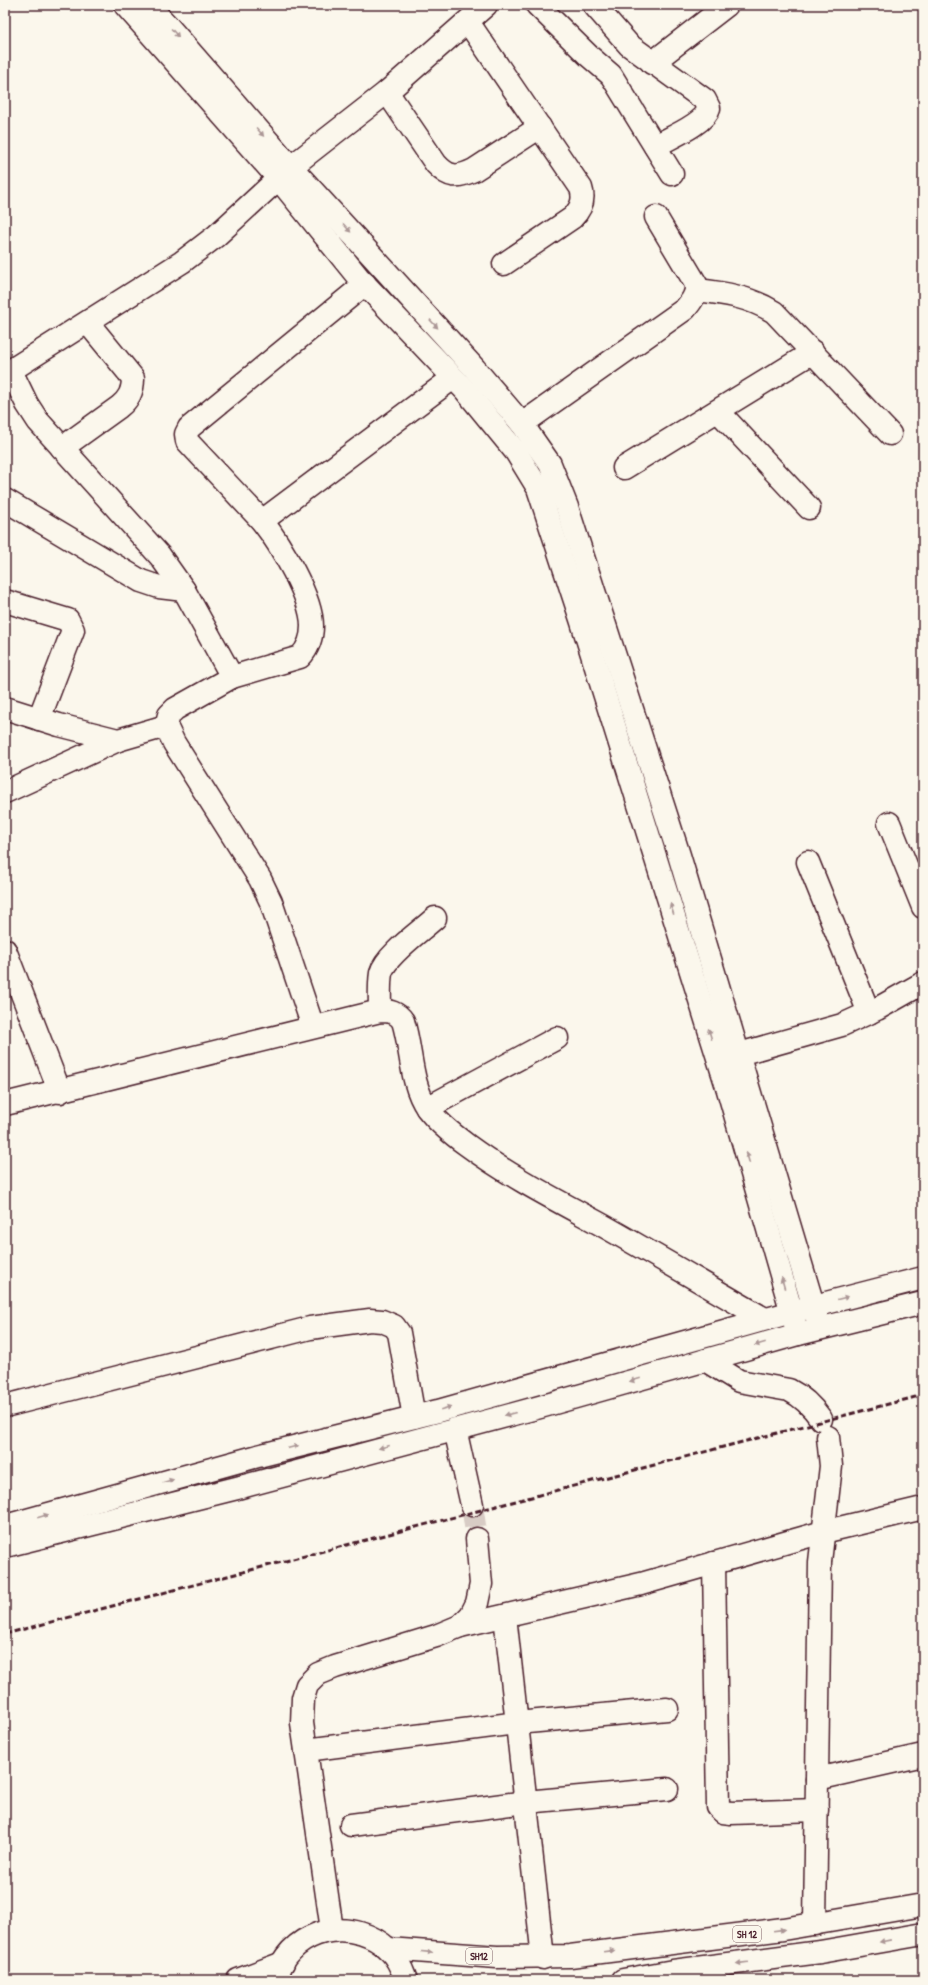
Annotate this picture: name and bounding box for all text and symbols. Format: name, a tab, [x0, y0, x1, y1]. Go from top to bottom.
one-way arrow	[170, 28, 179, 39]
one-way arrow	[255, 126, 264, 137]
one-way arrow	[342, 223, 351, 234]
one-way arrow	[430, 319, 439, 329]
one-way arrow	[669, 903, 675, 915]
one-way arrow	[707, 1027, 713, 1039]
one-way arrow	[744, 1152, 750, 1164]
one-way arrow	[780, 1277, 786, 1289]
one-way arrow	[837, 1295, 849, 1301]
one-way arrow	[754, 1342, 767, 1348]
one-way arrow	[629, 1377, 641, 1383]
one-way arrow	[441, 1405, 453, 1411]
one-way arrow	[504, 1412, 516, 1418]
one-way arrow	[287, 1444, 299, 1450]
one-way arrow	[378, 1444, 390, 1450]
one-way arrow	[162, 1478, 174, 1484]
one-way arrow	[37, 1513, 49, 1519]
road number: SH 12	[733, 1926, 761, 1942]
one-way arrow	[773, 1927, 785, 1933]
one-way arrow	[879, 1939, 891, 1945]
road number: SH12	[466, 1948, 492, 1964]
one-way arrow	[603, 1948, 615, 1954]
one-way arrow	[421, 1949, 433, 1956]
one-way arrow	[736, 1960, 748, 1966]

